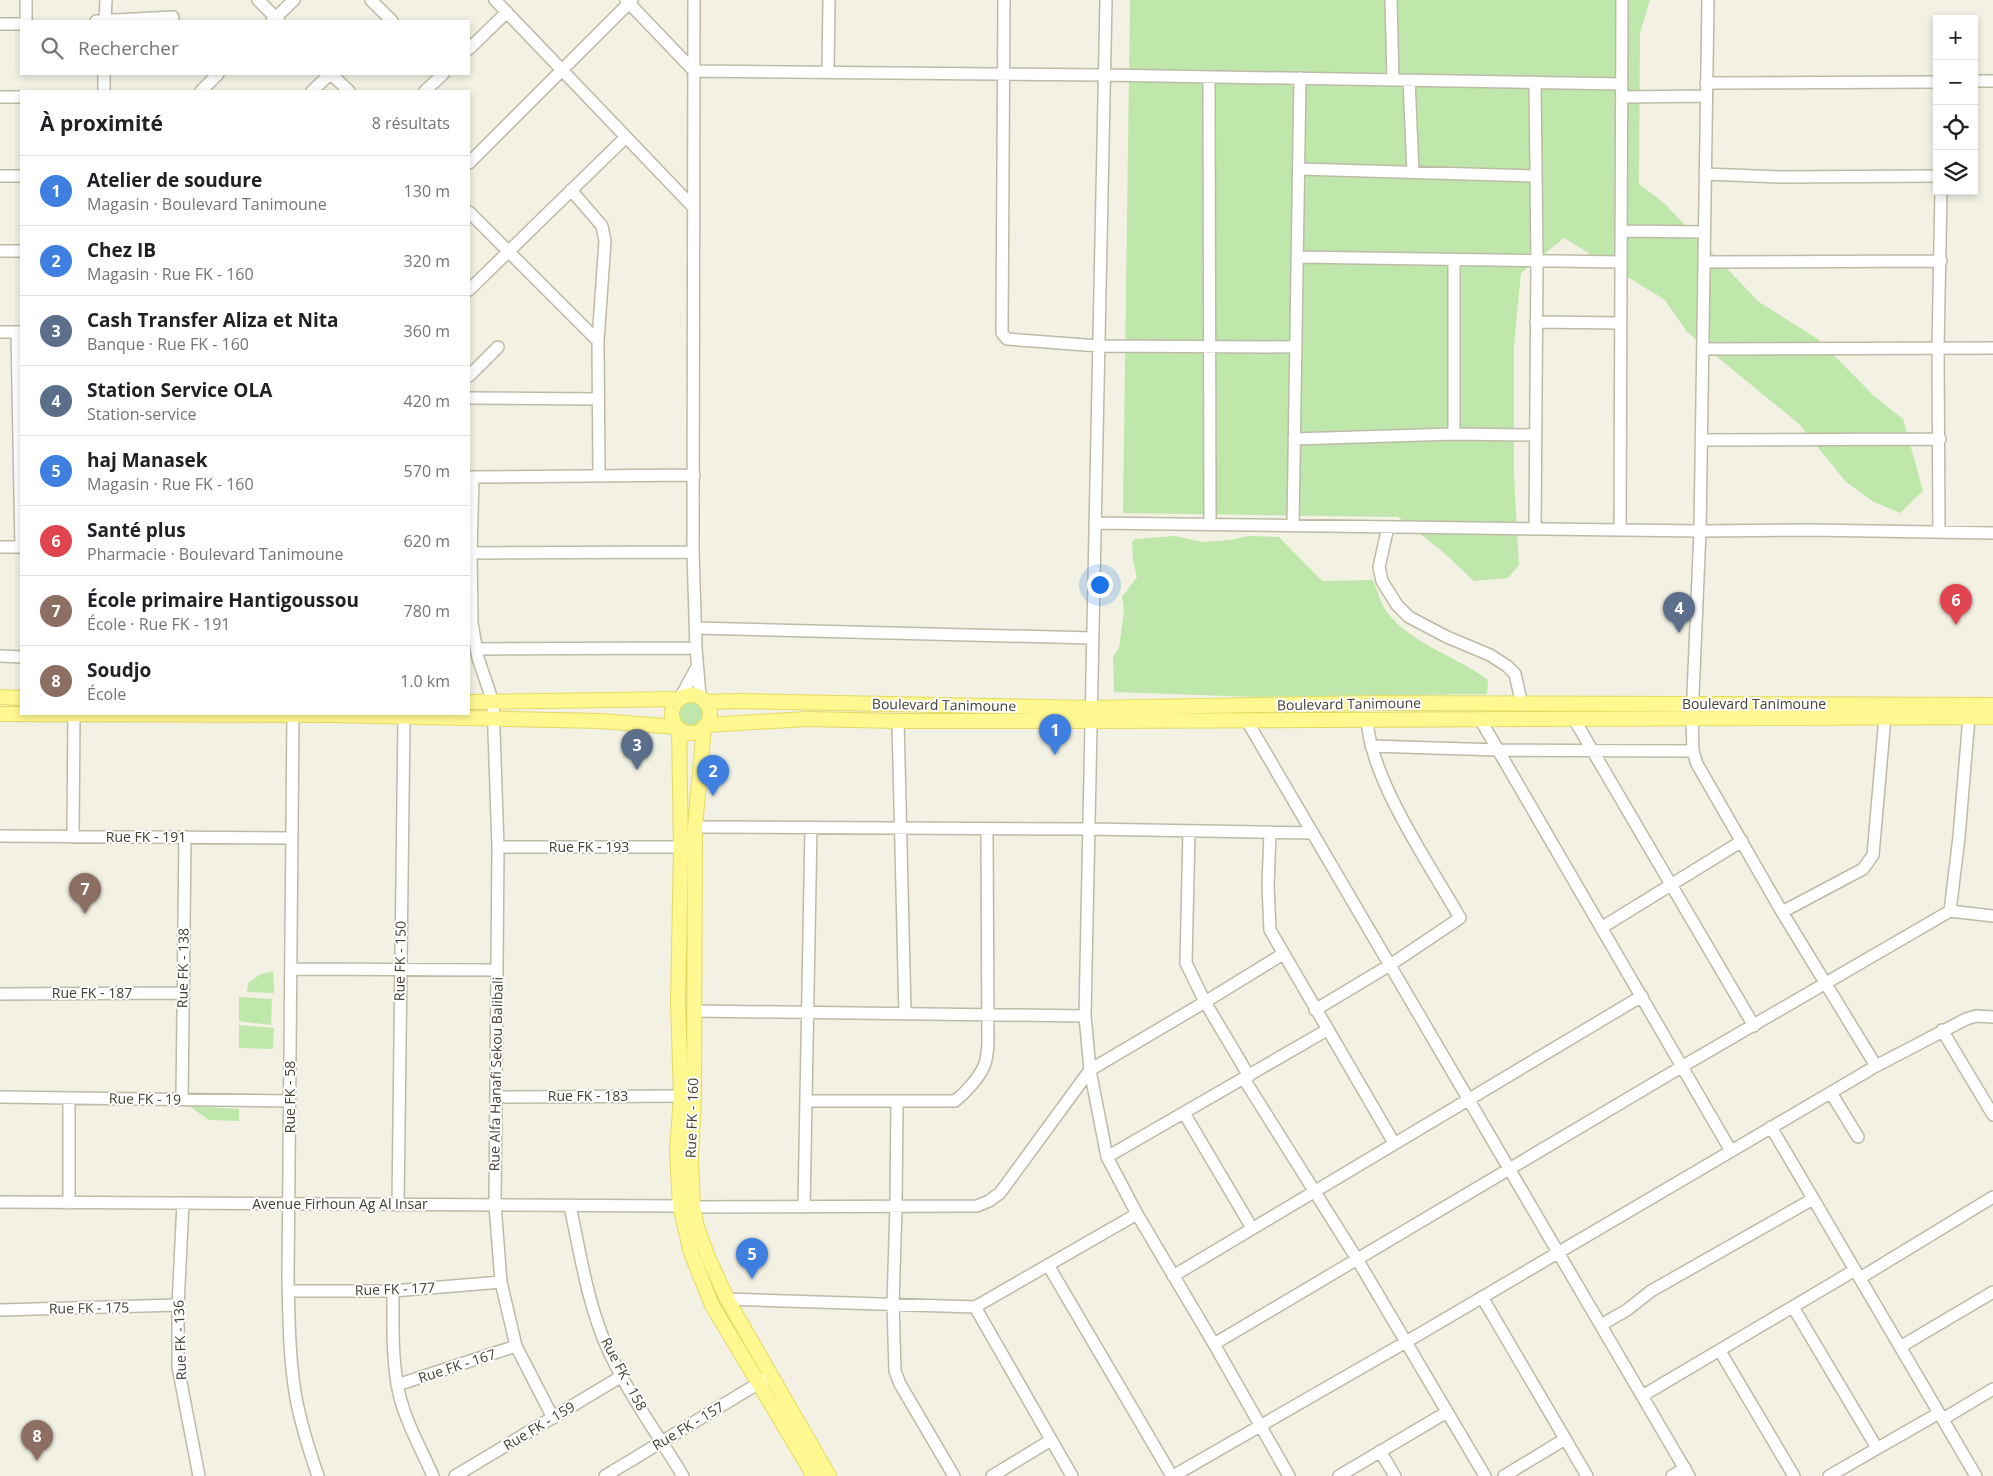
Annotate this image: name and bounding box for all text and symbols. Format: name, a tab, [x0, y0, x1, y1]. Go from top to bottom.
map controls	[1933, 15, 1978, 195]
button: +	[1933, 15, 1978, 60]
search box	[20, 20, 470, 75]
icon: search	[38, 34, 66, 62]
text: Rechercher	[78, 35, 179, 61]
button: −	[1933, 60, 1978, 105]
button: locate	[1933, 105, 1978, 150]
text: À proximité	[40, 109, 163, 137]
text: 8 résultats	[372, 112, 450, 134]
button: layers	[1933, 150, 1978, 195]
text: Atelier de soudure	[87, 167, 262, 193]
text: 1	[51, 180, 61, 202]
text: 130 m	[404, 180, 450, 202]
text: Magasin · Boulevard Tanimoune	[87, 193, 327, 215]
text: Chez IB	[87, 237, 156, 263]
text: 2	[51, 250, 61, 272]
text: 320 m	[404, 250, 450, 272]
text: Magasin · Rue FK - 160	[87, 263, 254, 285]
text: Cash Transfer Aliza et Nita	[87, 307, 338, 333]
text: 3	[51, 320, 61, 342]
text: 360 m	[404, 320, 450, 342]
text: Banque · Rue FK - 160	[87, 333, 249, 355]
text: Station Service OLA	[87, 377, 272, 403]
text: 4	[51, 390, 61, 412]
text: 420 m	[404, 390, 450, 412]
text: Station-service	[87, 403, 197, 425]
text: haj Manasek	[87, 447, 208, 473]
text: 5	[51, 460, 61, 482]
text: 570 m	[404, 460, 450, 482]
text: Magasin · Rue FK - 160	[87, 473, 254, 495]
text: Santé plus	[87, 517, 186, 543]
text: 6	[51, 530, 61, 552]
text: 620 m	[404, 530, 450, 552]
text: Pharmacie · Boulevard Tanimoune	[87, 543, 344, 565]
your location	[1087, 572, 1113, 598]
pin: 6	[1940, 584, 1972, 625]
text: École primaire Hantigoussou	[87, 587, 359, 613]
pin: 4	[1663, 592, 1695, 633]
text: 7	[51, 600, 61, 622]
text: 780 m	[404, 600, 450, 622]
text: École · Rue FK - 191	[87, 613, 231, 635]
text: Soudjo	[87, 657, 151, 683]
text: 8	[51, 670, 61, 692]
text: 1.0 km	[400, 670, 450, 692]
text: École	[87, 683, 126, 705]
street label: Boulevard Tanimoune	[1277, 693, 1421, 714]
street label: Boulevard Tanimoune	[872, 694, 1016, 715]
street label: Boulevard Tanimoune	[1682, 694, 1826, 713]
pin: 1	[1039, 714, 1071, 755]
pin: 3	[621, 729, 653, 770]
pin: 2	[697, 755, 729, 796]
street label: Rue FK - 191	[106, 827, 186, 846]
street label: Rue FK - 193	[549, 837, 629, 856]
pin: 7	[69, 873, 101, 914]
street label: Rue FK - 150	[389, 921, 410, 1001]
street label: Rue FK - 138	[172, 928, 193, 1008]
street label: Rue Alfa Hanafi Sekou Balibali	[484, 977, 507, 1171]
street label: Rue FK - 187	[52, 983, 132, 1002]
street label: Rue FK - 58	[280, 1061, 299, 1133]
street label: Rue FK - 160	[681, 1078, 702, 1158]
street label: Rue FK - 183	[548, 1086, 628, 1105]
street label: Rue FK - 19	[109, 1088, 181, 1109]
street label: Avenue Firhoun Ag Al Insar	[252, 1194, 428, 1213]
pin: 5	[736, 1238, 768, 1279]
street label: Rue FK - 177	[355, 1278, 435, 1299]
street label: Rue FK - 175	[49, 1297, 129, 1318]
street label: Rue FK - 136	[169, 1300, 190, 1380]
street label: Rue FK - 158	[597, 1334, 652, 1414]
street label: Rue FK - 167	[416, 1344, 498, 1387]
street label: Rue FK - 159	[499, 1397, 578, 1454]
street label: Rue FK - 157	[648, 1397, 727, 1454]
pin: 8	[21, 1420, 53, 1461]

